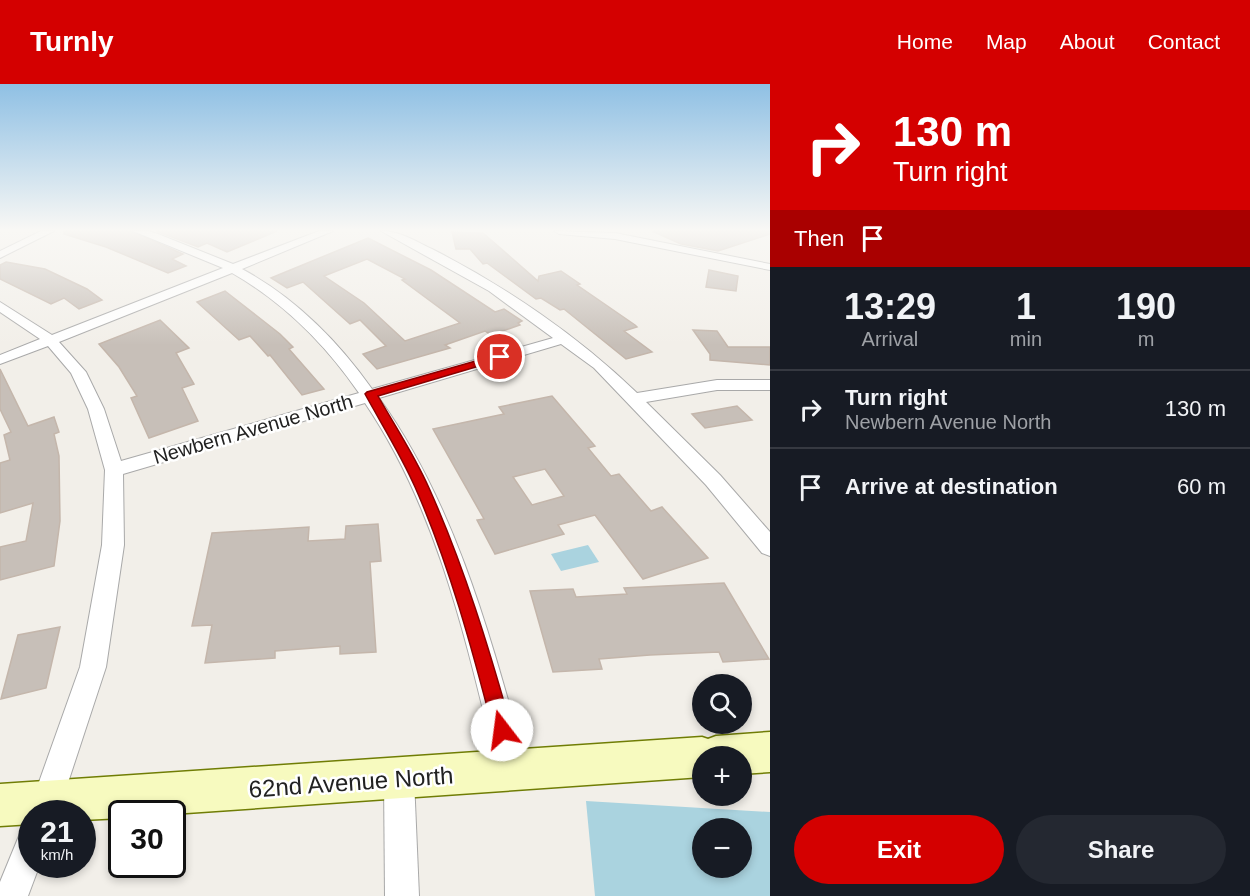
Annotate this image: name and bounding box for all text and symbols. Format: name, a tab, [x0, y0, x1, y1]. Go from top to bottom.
text: Turnly	[30, 26, 113, 57]
text: Home	[897, 30, 953, 53]
text: Map	[986, 30, 1027, 53]
text: About	[1060, 30, 1115, 53]
text: Contact	[1148, 30, 1220, 53]
icon: right	[794, 108, 872, 186]
text: 130 m	[893, 108, 1012, 155]
text: Turn right	[893, 157, 1008, 187]
icon: arrive	[856, 222, 889, 255]
text: Then	[794, 226, 844, 251]
text: 13:29	[844, 286, 936, 327]
text: 1	[1016, 286, 1036, 327]
text: 190	[1116, 286, 1176, 327]
text: Arrival	[862, 328, 918, 350]
text: min	[1010, 328, 1042, 350]
text: m	[1138, 328, 1154, 350]
pin	[474, 331, 525, 382]
icon: arrive	[483, 340, 516, 373]
text: Turn right	[845, 385, 947, 410]
street label: Newbern Avenue North	[151, 390, 355, 468]
icon: right	[794, 393, 827, 426]
text: 130 m	[1165, 396, 1226, 421]
text: Newbern Avenue North	[845, 411, 1051, 433]
icon: arrive	[794, 471, 827, 504]
text: Arrive at destination	[845, 474, 1058, 499]
text: 60 m	[1177, 474, 1226, 499]
map controls	[692, 674, 752, 878]
button: search	[692, 674, 752, 734]
position arrow	[470, 698, 534, 762]
button: +	[692, 746, 752, 806]
street label: 62nd Avenue North	[248, 761, 454, 803]
speed limit sign: 30	[108, 800, 186, 878]
text: 21	[40, 815, 74, 848]
button: Exit	[794, 815, 1004, 884]
button: Share	[1016, 815, 1226, 884]
button: −	[692, 818, 752, 878]
text: km/h	[41, 846, 73, 863]

